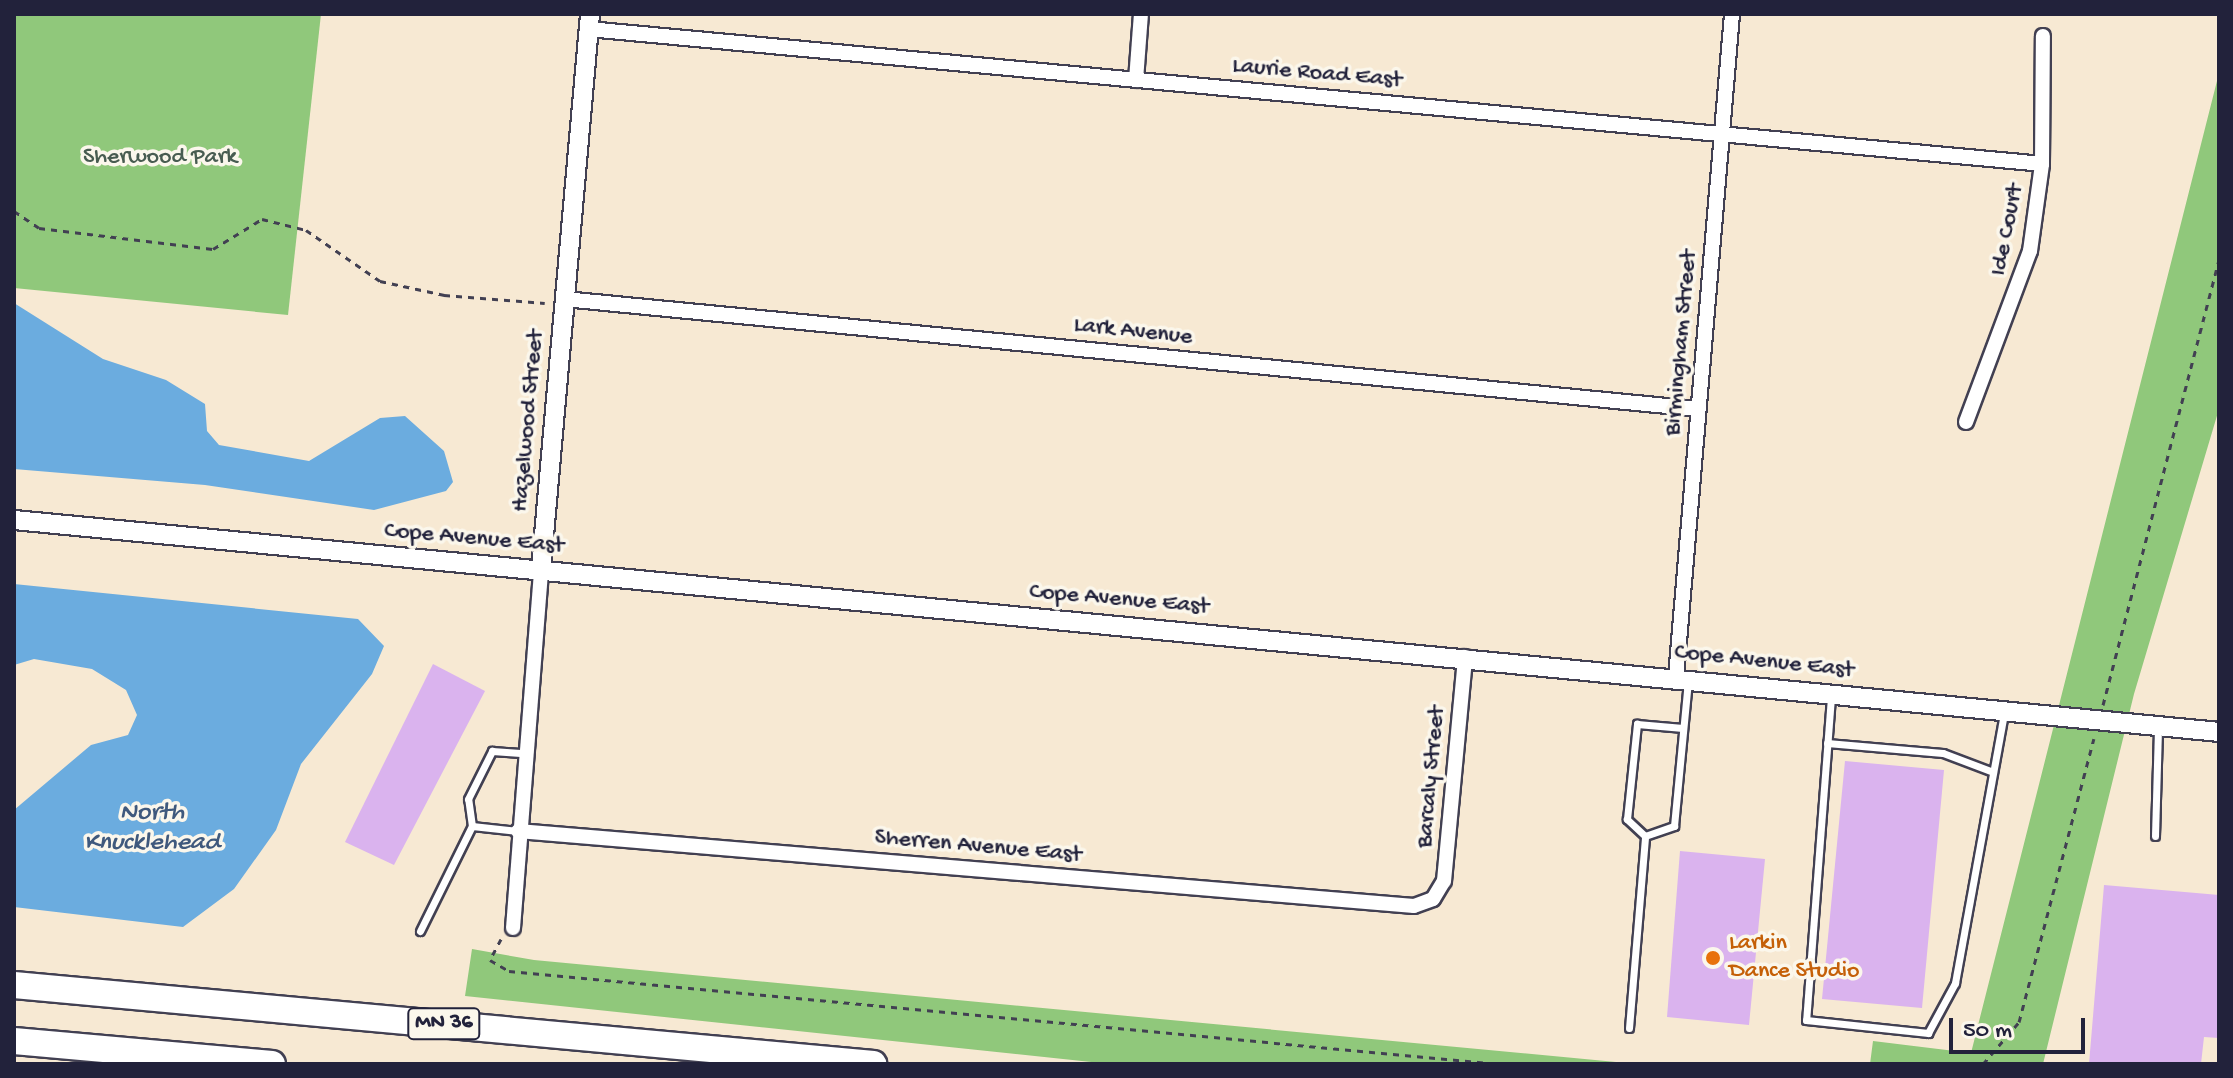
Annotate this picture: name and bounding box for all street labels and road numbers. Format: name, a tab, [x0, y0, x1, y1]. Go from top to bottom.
street label: Laurie Road East	[1231, 52, 1403, 96]
street label: Ide Court	[1985, 182, 2031, 278]
street label: Birmingham Street	[1660, 249, 1704, 437]
street label: Lark Avenue	[1072, 311, 1194, 353]
street label: Hazelwood Street	[507, 329, 551, 513]
street label: Cope Avenue East	[383, 517, 565, 561]
street label: Cope Avenue East	[1028, 578, 1210, 622]
street label: Cope Avenue East	[1673, 638, 1855, 686]
street label: Barcaly Street	[1411, 705, 1453, 849]
street label: Sherren Avenue East	[873, 824, 1083, 870]
road number: MN 36	[406, 1006, 482, 1042]

